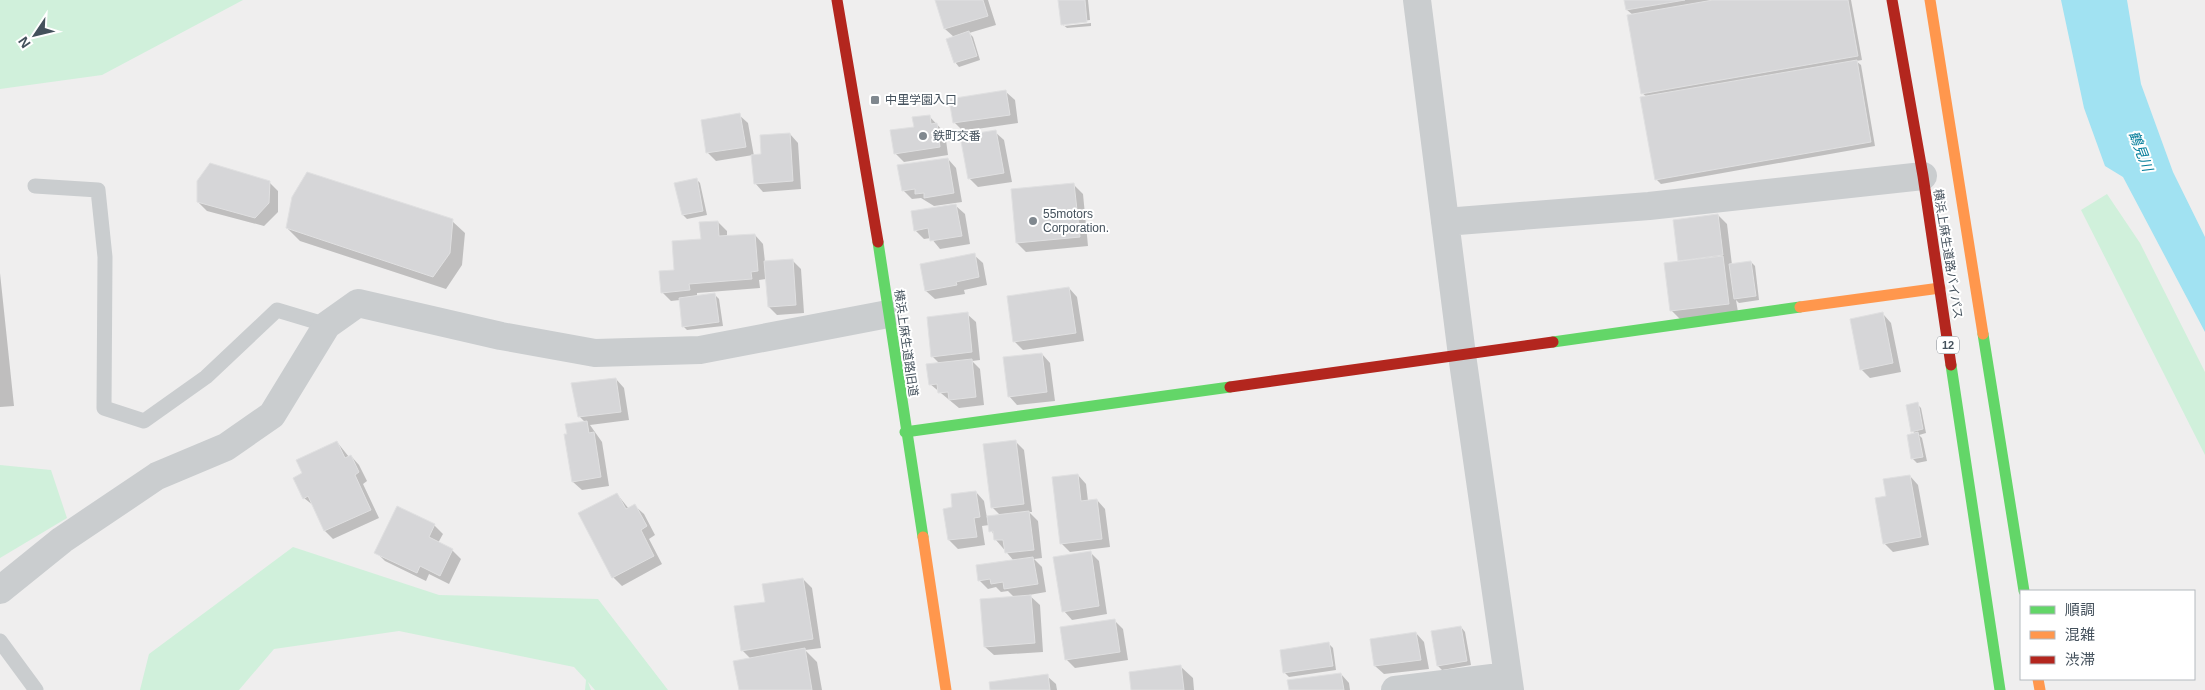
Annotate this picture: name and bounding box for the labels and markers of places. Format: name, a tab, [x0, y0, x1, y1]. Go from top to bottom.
place label: 中里学園入口	[885, 93, 957, 107]
marker: 中里学園入口	[869, 94, 881, 106]
place label: 鉄町交番	[933, 129, 981, 143]
marker: 鉄町交番	[917, 130, 929, 142]
place label: 55motors Corporation.	[1043, 207, 1109, 235]
marker: 55motors Corporation.	[1027, 215, 1039, 227]

